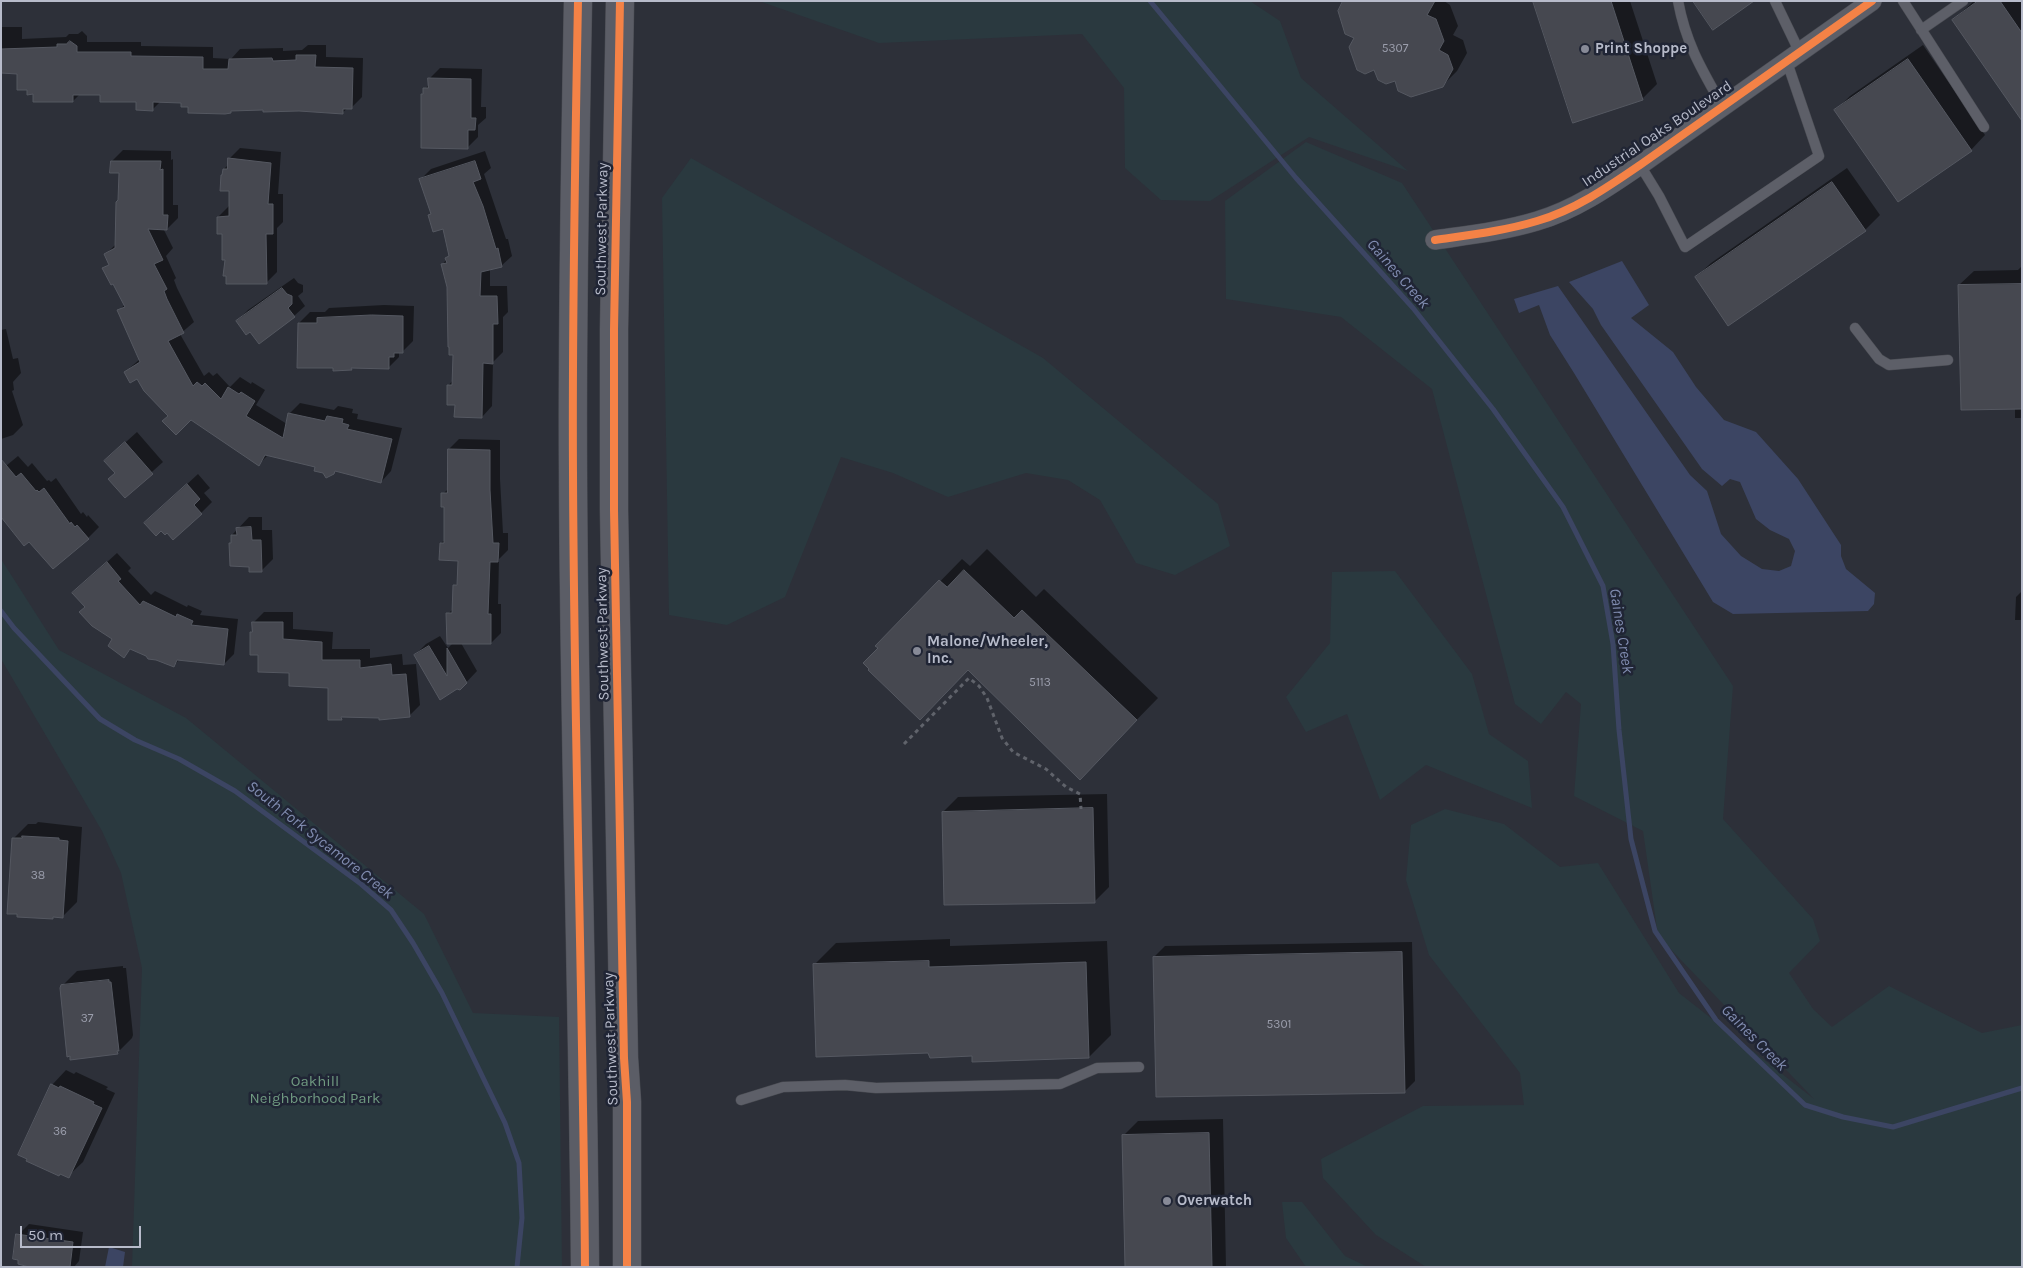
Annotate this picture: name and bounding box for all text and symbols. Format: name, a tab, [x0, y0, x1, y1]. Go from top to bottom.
place label: Print Shoppe	[1595, 40, 1687, 58]
house number: 5307	[1382, 42, 1408, 56]
marker: Print Shoppe	[1579, 43, 1591, 55]
street label: Industrial Oaks Boulevard	[1579, 77, 1735, 191]
street label: Southwest Parkway	[592, 162, 612, 296]
water label: Gaines Creek	[1363, 235, 1433, 313]
street label: Southwest Parkway	[593, 567, 613, 701]
water label: Gaines Creek	[1605, 587, 1637, 675]
place label: Malone/Wheeler, Inc.	[927, 633, 1048, 668]
marker: Malone/Wheeler, Inc.	[911, 645, 923, 657]
house number: 5113	[1029, 676, 1051, 690]
water label: South Fork Sycamore Creek	[243, 777, 397, 903]
house number: 38	[31, 869, 45, 883]
street label: Southwest Parkway	[600, 972, 622, 1106]
water label: Gaines Creek	[1717, 1001, 1791, 1075]
house number: 37	[81, 1012, 93, 1026]
house number: 5301	[1267, 1018, 1291, 1032]
park label: Oakhill Neighborhood Park	[250, 1073, 380, 1108]
house number: 36	[53, 1125, 67, 1139]
place label: Overwatch	[1177, 1192, 1252, 1210]
marker: Overwatch	[1161, 1195, 1173, 1207]
scale bar	[22, 1216, 144, 1248]
text: 50 m	[28, 1226, 63, 1244]

